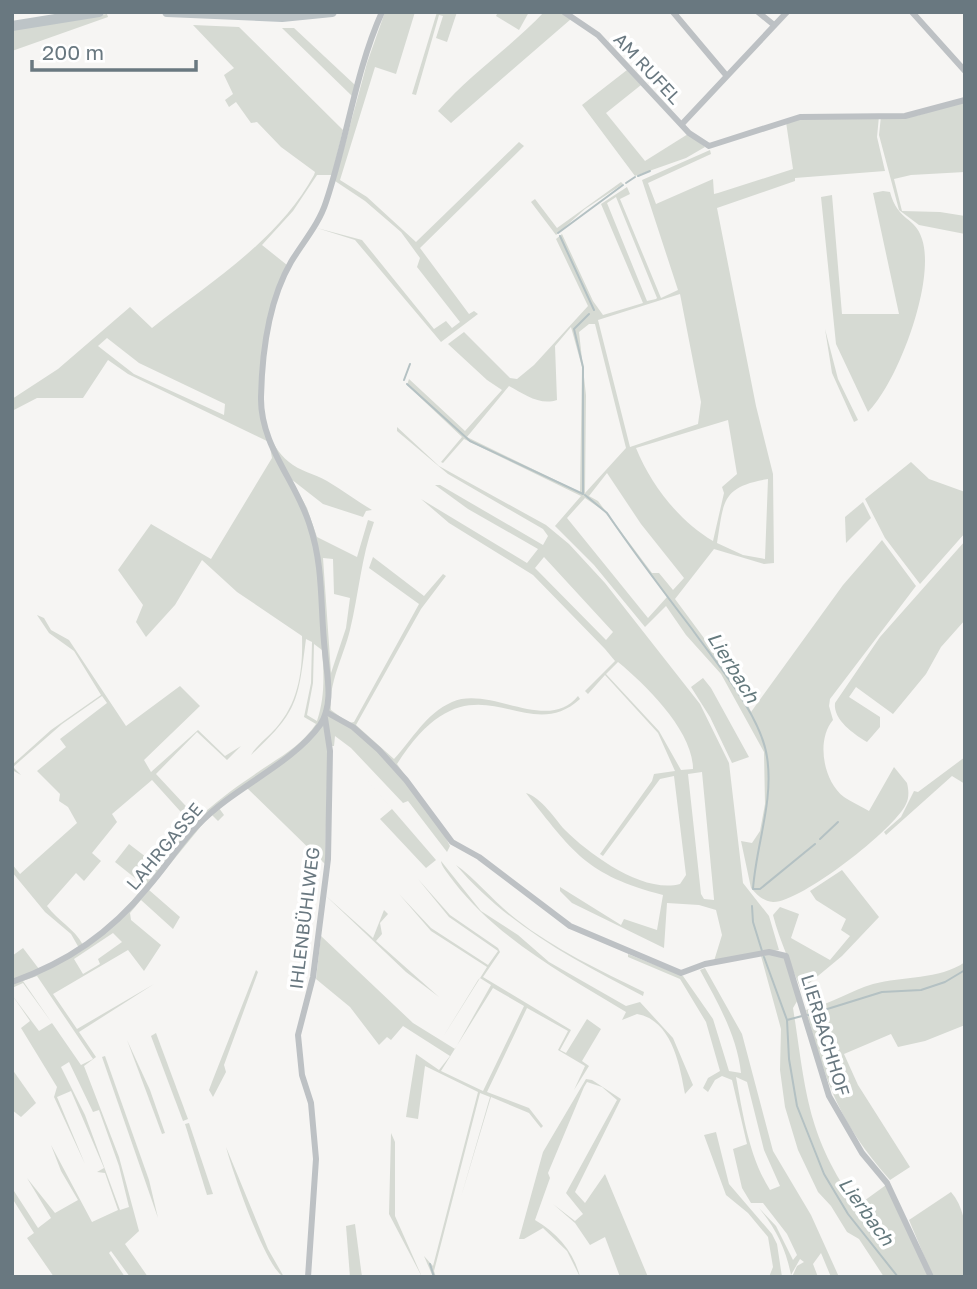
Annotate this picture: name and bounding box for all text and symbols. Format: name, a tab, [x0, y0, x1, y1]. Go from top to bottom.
scale bar	[32, 28, 196, 72]
street label: AM RUFEL	[610, 28, 686, 108]
text: 200 m	[42, 39, 104, 65]
water label: Lierbach	[703, 627, 765, 708]
street label: LAHRGASSE	[121, 798, 207, 894]
street label: IHLENBÜHLWEG	[284, 846, 324, 990]
street label: LIERBACHHOF	[797, 971, 855, 1099]
water label: Lierbach	[835, 1172, 900, 1251]

